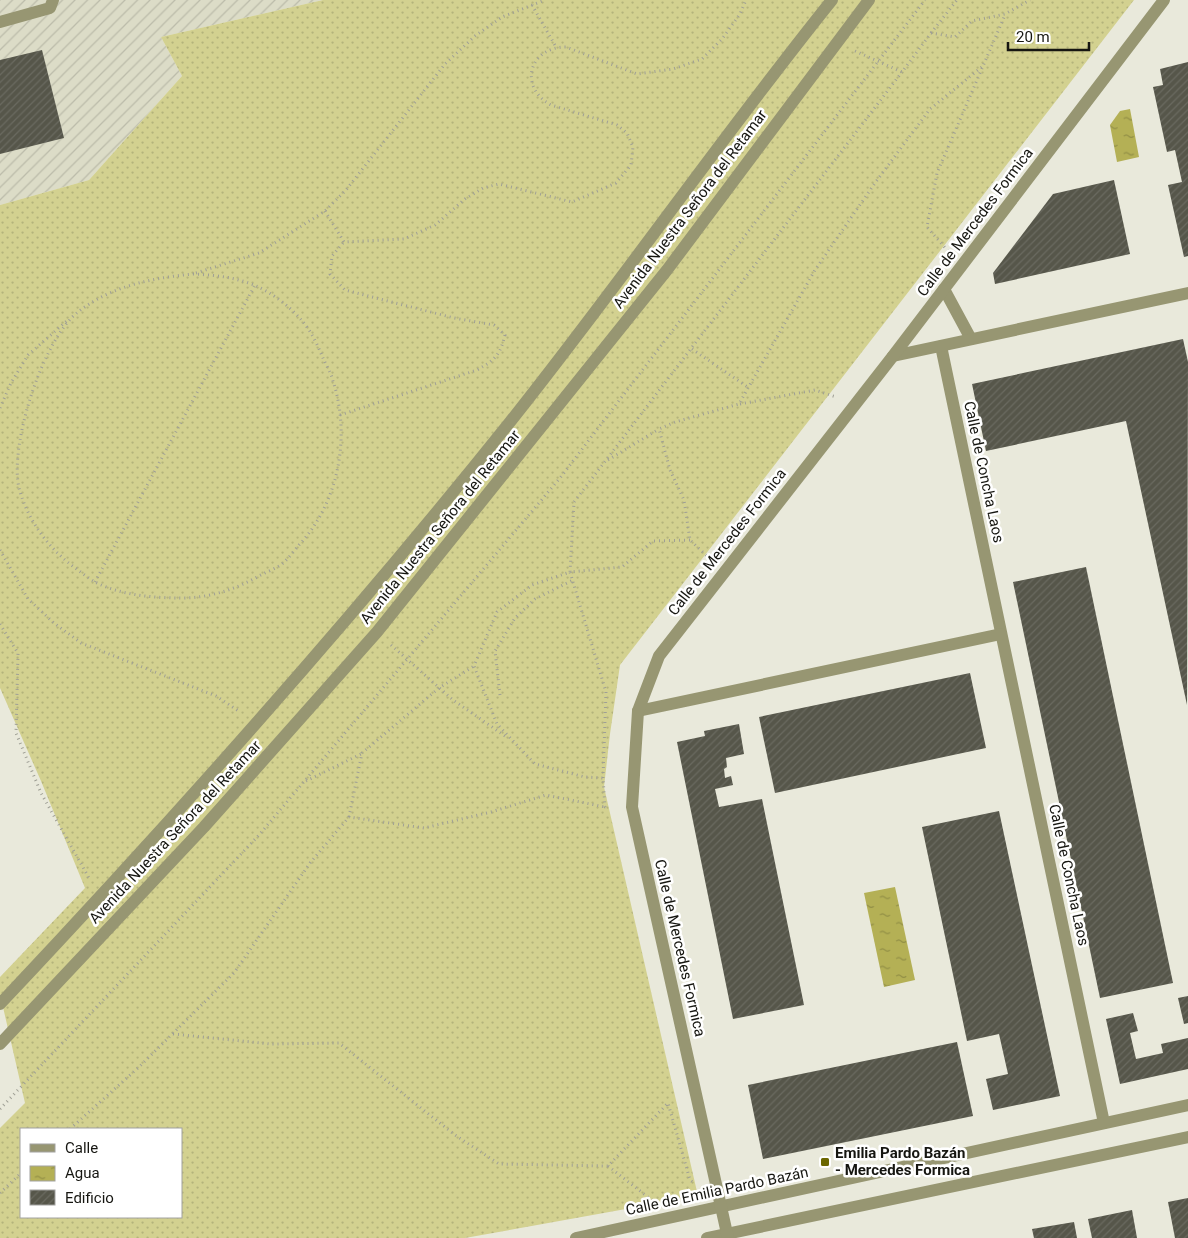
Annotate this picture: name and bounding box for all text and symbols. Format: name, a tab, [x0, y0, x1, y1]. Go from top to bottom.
scale bar	[1008, 20, 1089, 52]
text: 20 m	[1016, 28, 1050, 46]
street label: Avenida Nuestra Señora del Retamar	[609, 106, 771, 312]
street label: Calle de Mercedes Formica	[913, 144, 1037, 300]
street label: Calle de Concha Laos	[960, 400, 1008, 544]
street label: Avenida Nuestra Señora del Retamar	[356, 427, 524, 627]
street label: Calle de Mercedes Formica	[664, 465, 790, 619]
street label: Avenida Nuestra Señora del Retamar	[85, 737, 265, 927]
street label: Calle de Concha Laos	[1045, 803, 1093, 947]
street label: Calle de Mercedes Formica	[651, 858, 709, 1038]
legend	[20, 1128, 182, 1218]
text: Calle	[65, 1139, 98, 1157]
place label: Emilia Pardo Bazán - Mercedes Formica	[835, 1144, 970, 1179]
marker: Emilia Pardo Bazán - Mercedes Formica	[819, 1156, 831, 1168]
street label: Calle de Emilia Pardo Bazán	[624, 1163, 810, 1219]
text: Agua	[65, 1164, 100, 1182]
text: Edificio	[65, 1189, 114, 1207]

